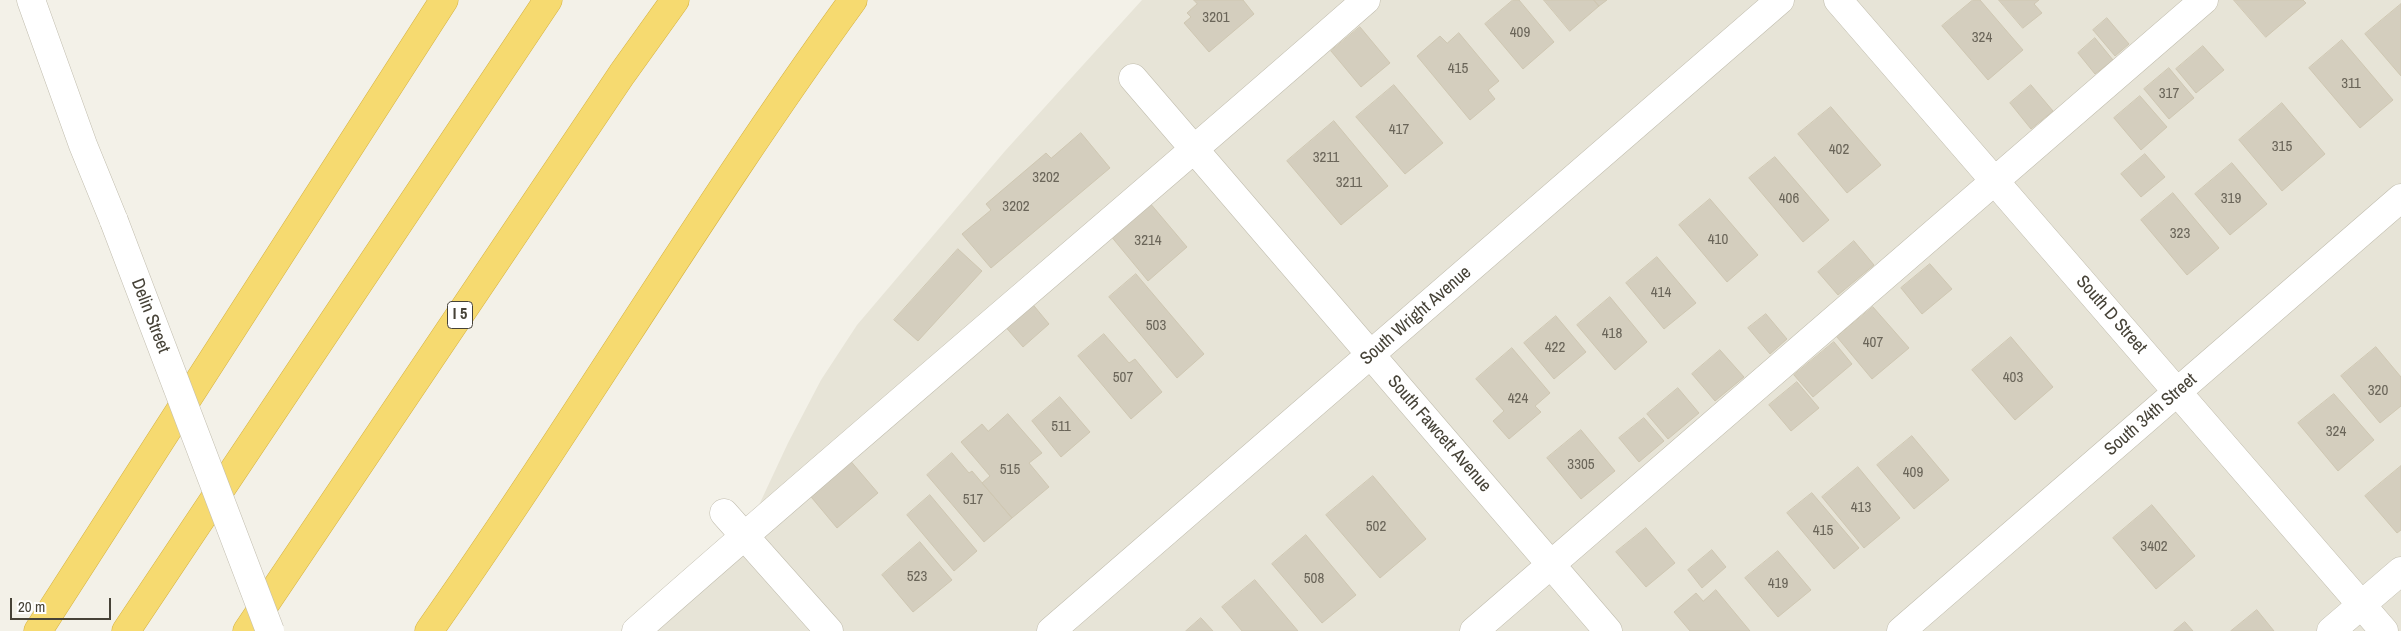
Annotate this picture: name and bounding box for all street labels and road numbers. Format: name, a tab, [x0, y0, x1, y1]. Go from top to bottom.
street label: South Wright Avenue	[1356, 262, 1476, 370]
street label: South D Street	[2071, 271, 2151, 359]
street label: Delin Street	[126, 276, 174, 356]
road number: I 5	[448, 302, 472, 328]
street label: South 34th Street	[2101, 369, 2201, 461]
street label: South Fawcett Avenue	[1382, 371, 1496, 497]

